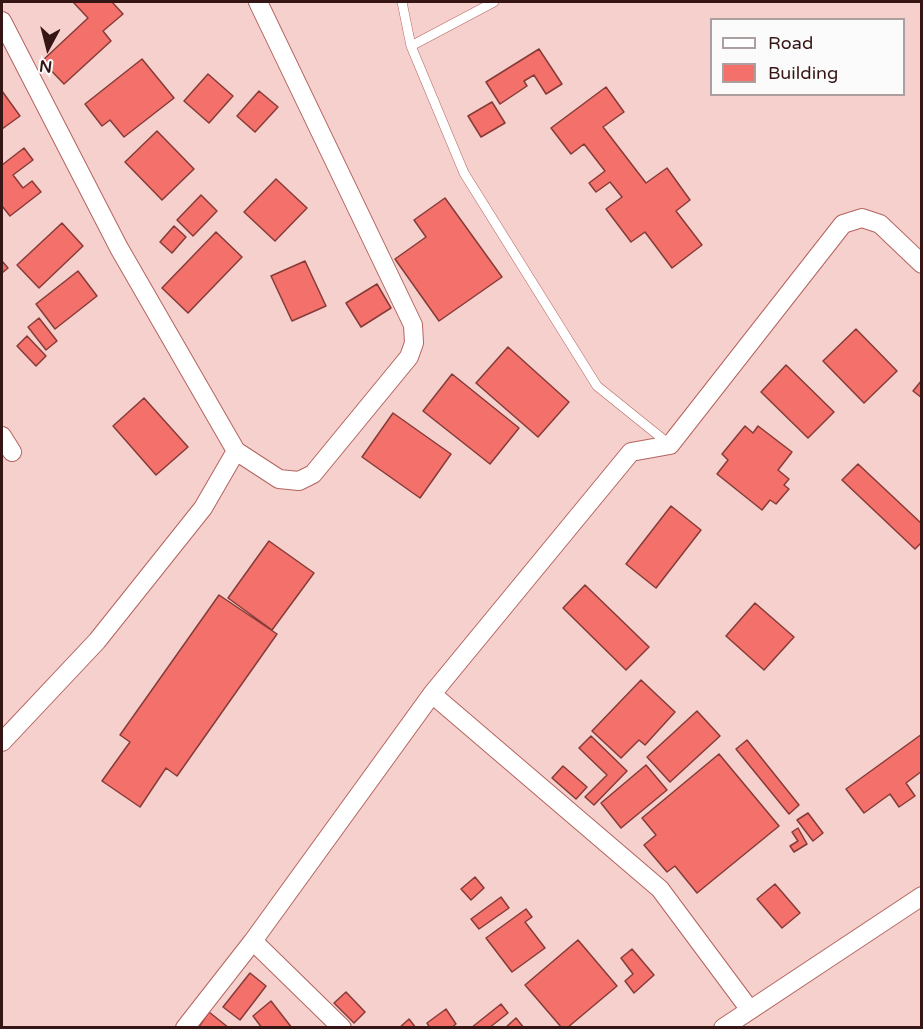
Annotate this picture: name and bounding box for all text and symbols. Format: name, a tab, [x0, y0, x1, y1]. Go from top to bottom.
north arrow	[18, 18, 78, 78]
legend	[710, 18, 905, 96]
text: Road	[768, 32, 813, 54]
text: N	[38, 55, 53, 77]
text: Building	[768, 62, 838, 84]

